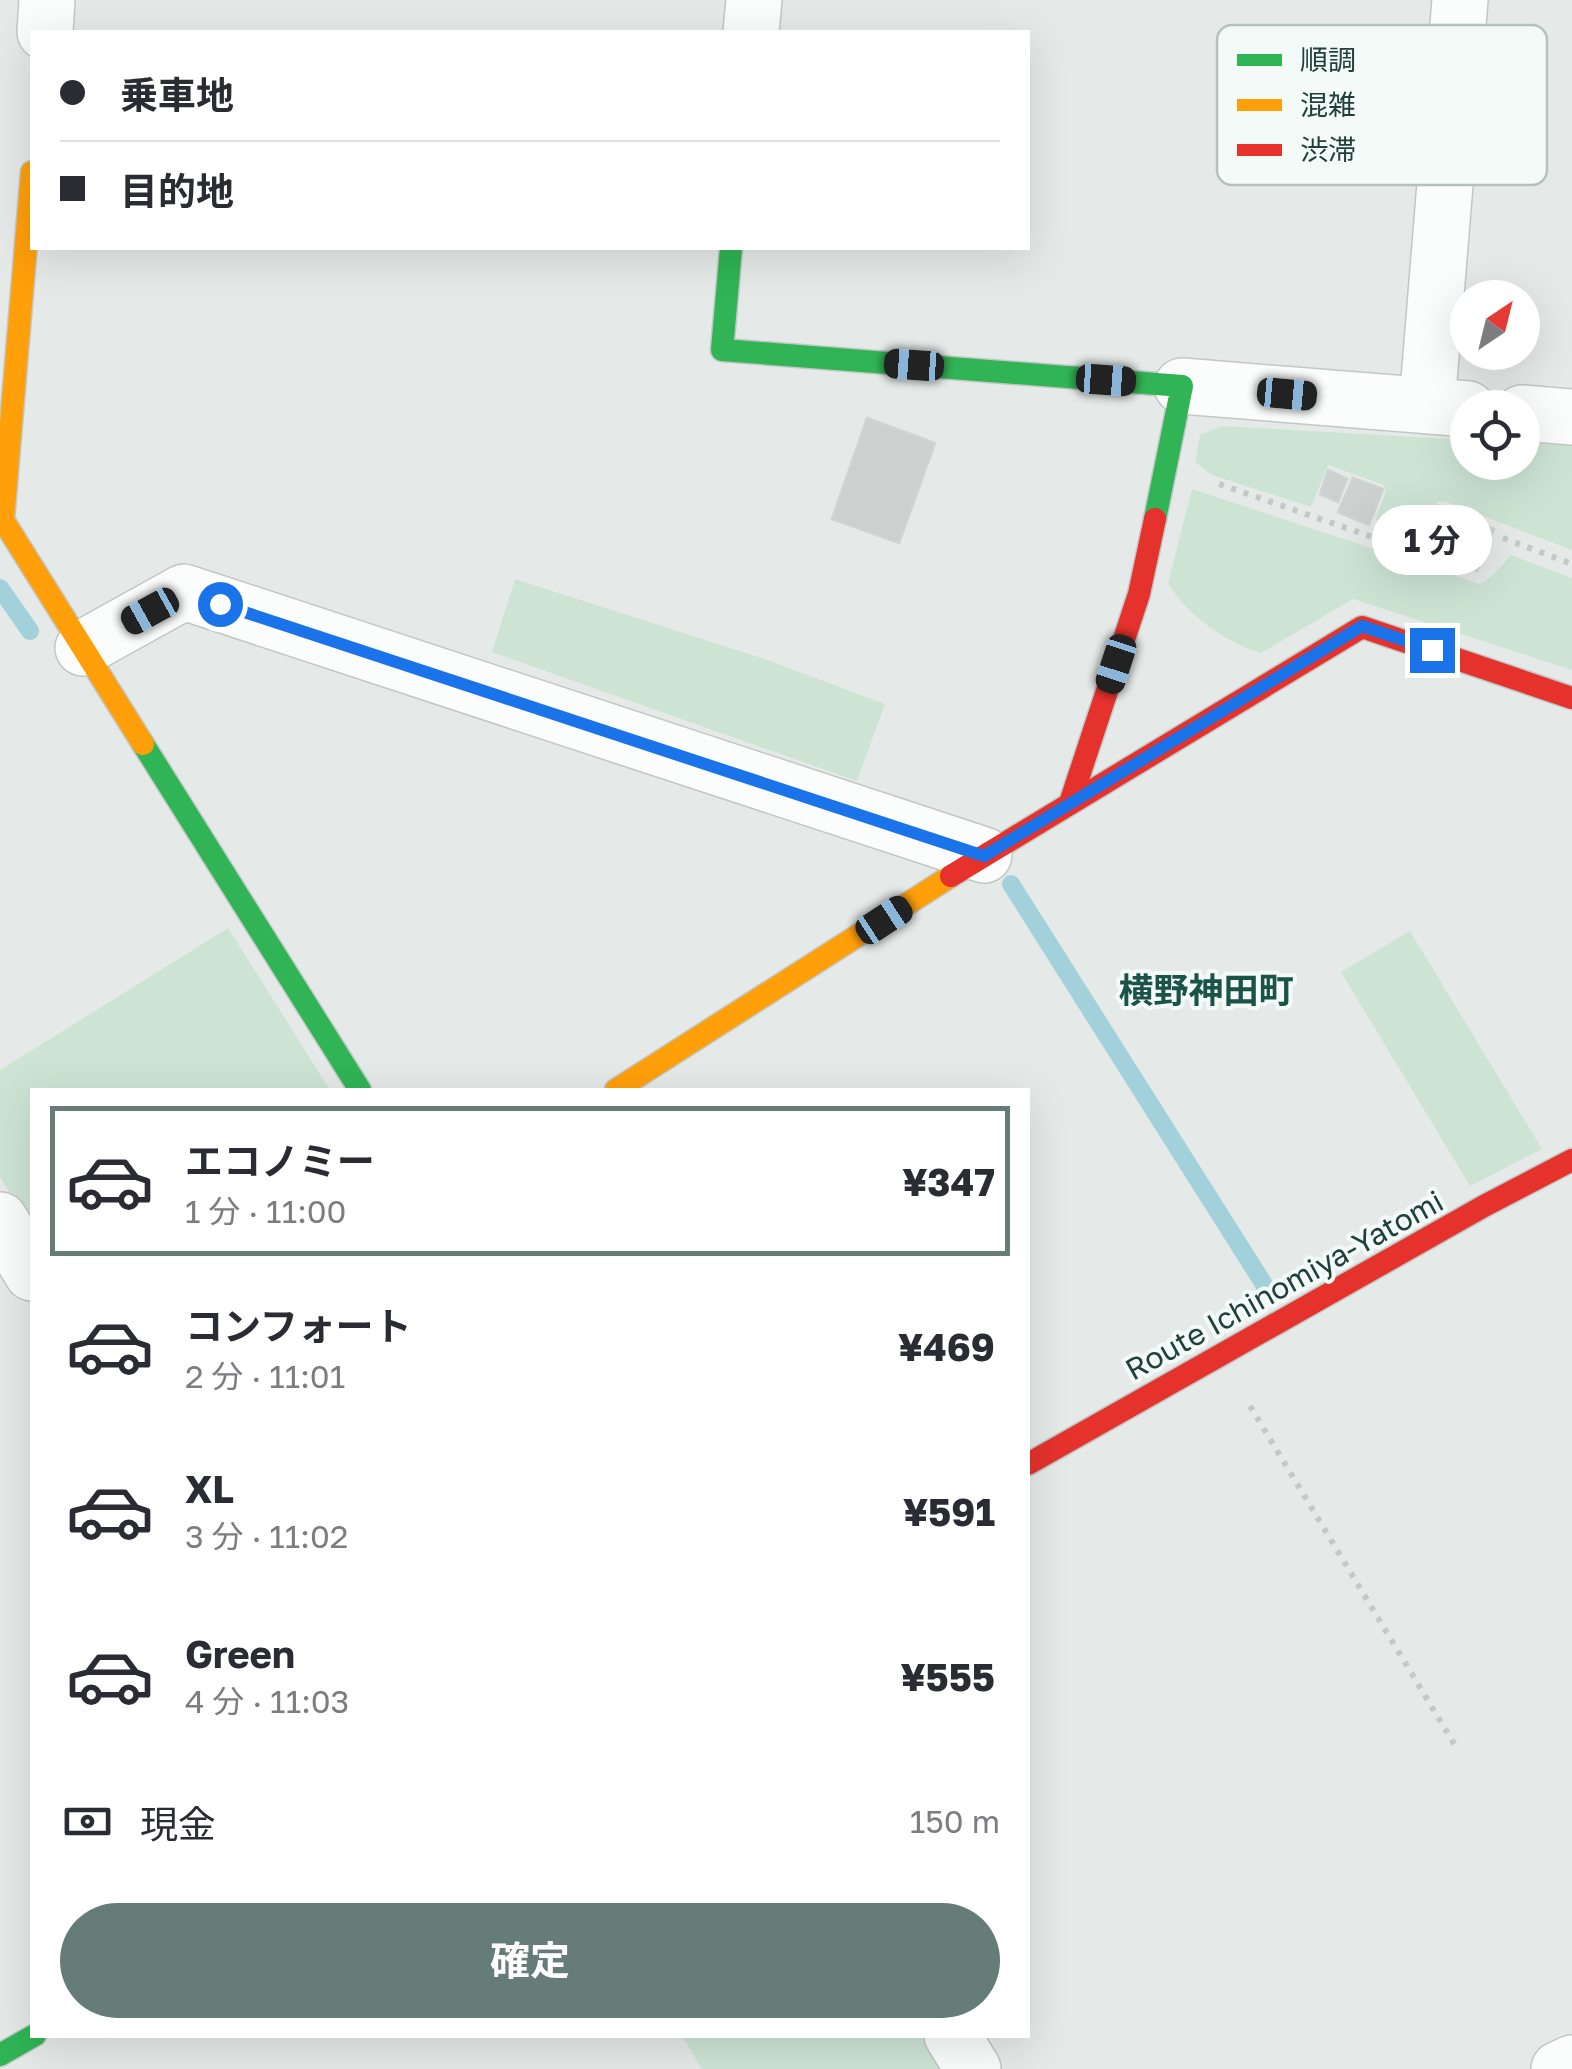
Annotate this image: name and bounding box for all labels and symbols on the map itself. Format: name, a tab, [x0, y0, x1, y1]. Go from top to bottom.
legend	[1217, 25, 1547, 185]
text: 順調	[1300, 43, 1356, 76]
text: 混雑	[1300, 88, 1356, 121]
text: 渋滞	[1300, 133, 1356, 166]
north arrow	[1450, 280, 1540, 370]
car	[883, 348, 945, 382]
car	[1075, 363, 1137, 397]
car	[1256, 376, 1318, 412]
callout: 1 分	[1372, 505, 1492, 575]
route start	[198, 582, 243, 627]
car	[116, 583, 184, 639]
route end	[1410, 628, 1455, 673]
car	[1092, 631, 1140, 697]
car	[851, 891, 917, 949]
district label: 横野神田町	[1118, 969, 1294, 1011]
street label: Route Ichinomiya-Yatomi	[1119, 1183, 1449, 1387]

